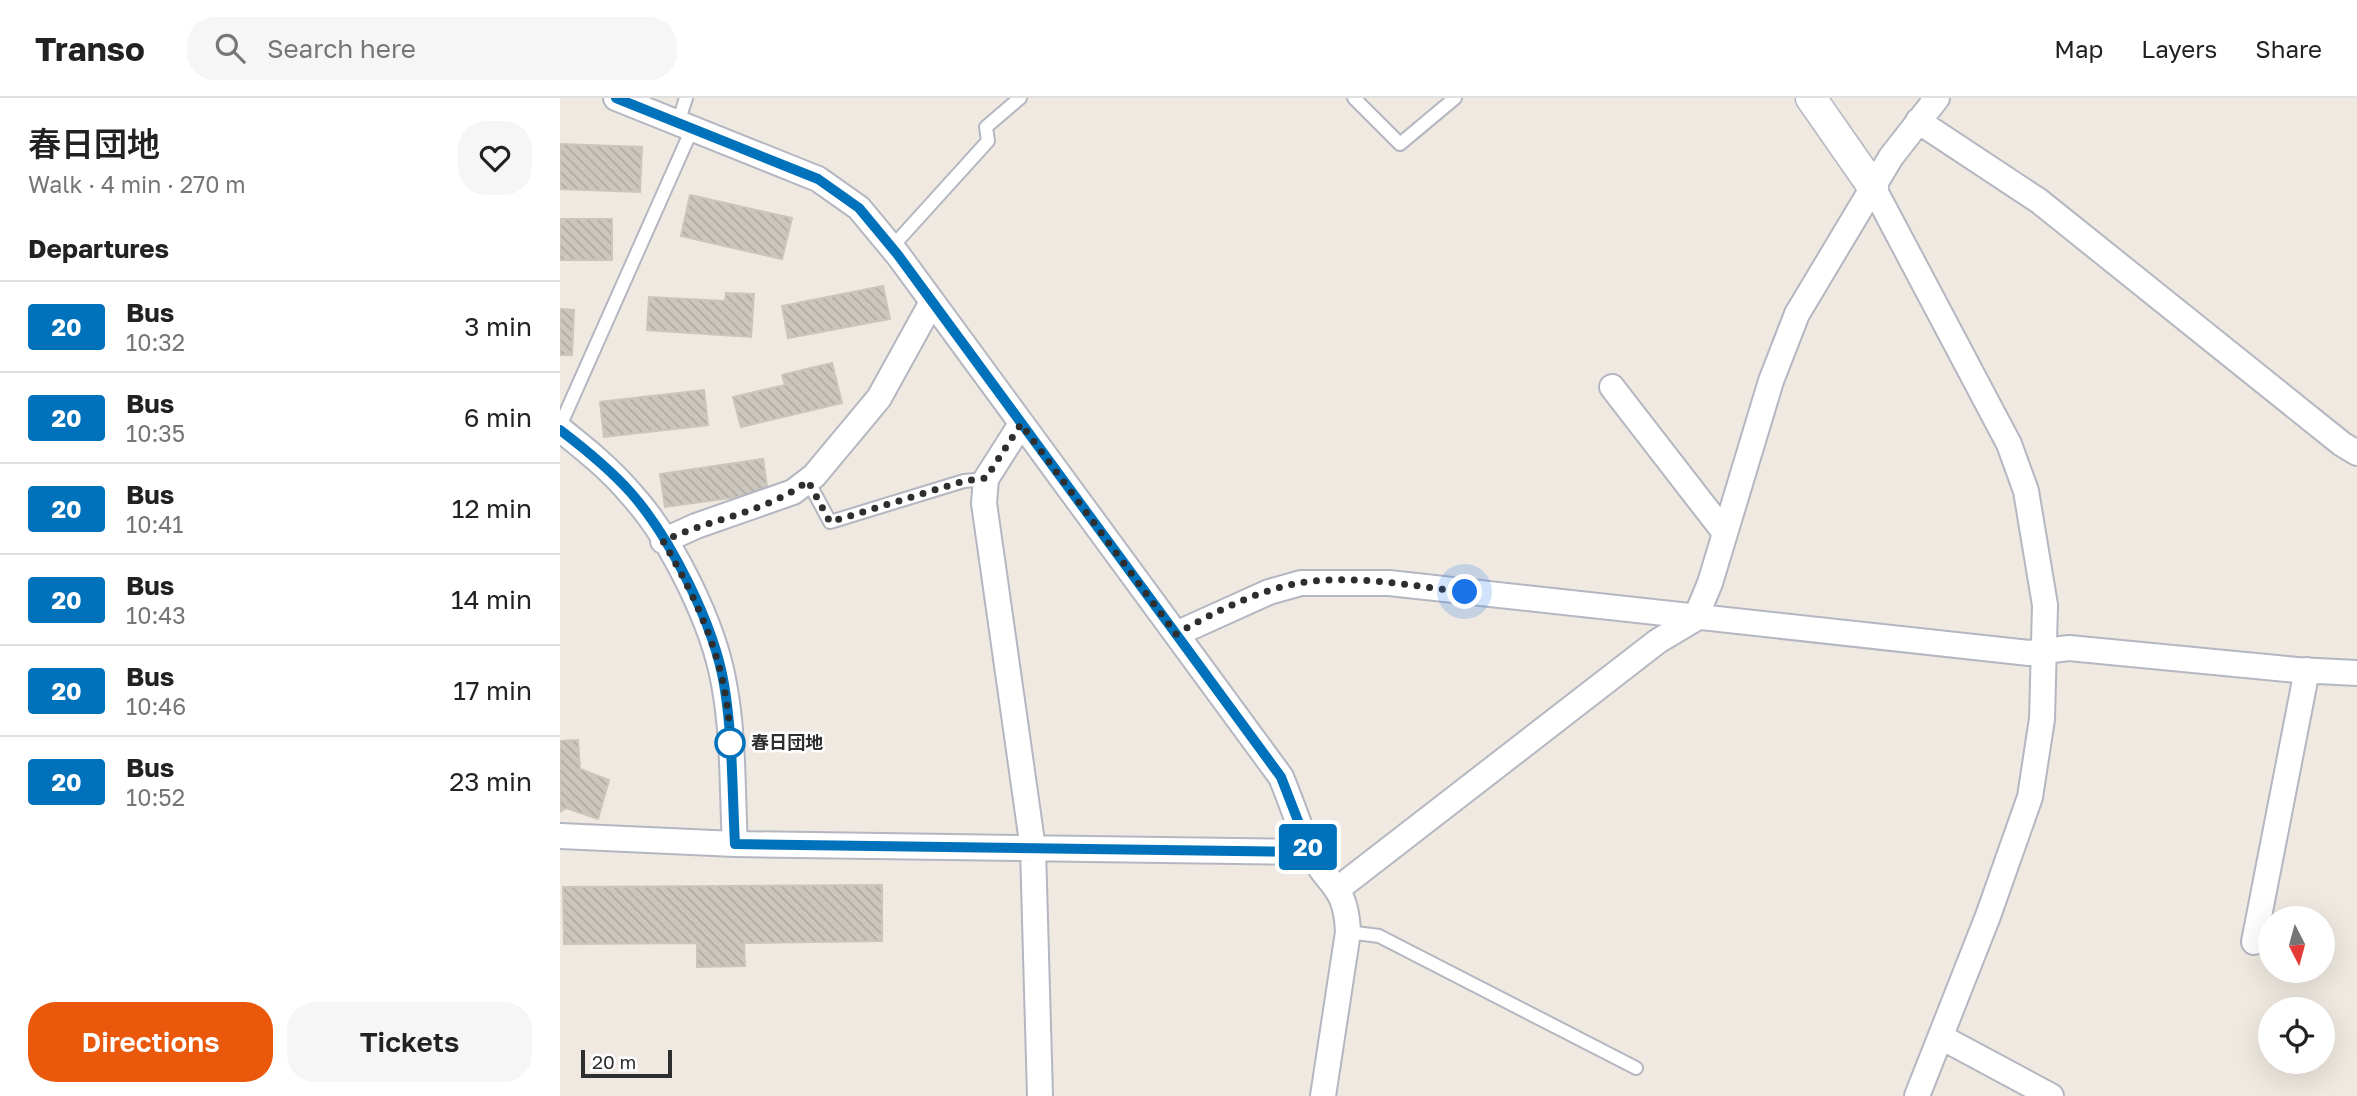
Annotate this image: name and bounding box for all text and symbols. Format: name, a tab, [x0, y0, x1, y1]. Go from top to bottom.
search box	[187, 17, 677, 80]
text: Transo	[35, 29, 145, 68]
icon: search	[211, 29, 249, 67]
text: Search here	[267, 33, 416, 64]
text: Map	[2054, 34, 2103, 63]
text: Layers	[2141, 34, 2217, 63]
text: Share	[2255, 34, 2322, 63]
button: heart	[458, 121, 532, 195]
text: 春日団地	[28, 124, 160, 163]
text: Walk · 4 min · 270 m	[28, 170, 246, 198]
text: Departures	[28, 233, 169, 264]
text: Bus	[126, 297, 174, 328]
text: 3 min	[464, 311, 532, 342]
text: 20	[51, 312, 82, 341]
text: 10:32	[126, 328, 185, 356]
text: Bus	[126, 388, 174, 419]
text: 6 min	[464, 402, 532, 433]
text: 20	[51, 403, 82, 432]
text: 10:35	[126, 419, 185, 447]
text: Bus	[126, 479, 174, 510]
text: 12 min	[452, 493, 532, 524]
text: 20	[51, 494, 82, 523]
text: 10:41	[126, 510, 184, 538]
text: Bus	[126, 570, 174, 601]
your location	[1447, 574, 1482, 609]
text: 14 min	[451, 584, 532, 615]
text: 20	[51, 585, 82, 614]
text: 10:43	[126, 601, 186, 629]
text: Bus	[126, 661, 174, 692]
text: 17 min	[453, 675, 532, 706]
text: 20	[51, 676, 82, 705]
text: 10:46	[126, 692, 186, 720]
marker: 春日団地	[715, 728, 745, 758]
place label: 春日団地	[751, 731, 823, 753]
text: Bus	[126, 752, 174, 783]
text: 23 min	[449, 766, 532, 797]
text: 20	[51, 767, 82, 796]
text: 10:52	[126, 783, 185, 811]
line badge: 20	[1276, 824, 1340, 870]
text: 20	[1293, 832, 1323, 861]
north arrow	[2258, 906, 2334, 984]
map controls	[2258, 906, 2335, 1074]
button: locate	[2258, 997, 2335, 1074]
button: Directions	[28, 1002, 273, 1082]
button: Tickets	[287, 1002, 532, 1082]
scale bar	[581, 1047, 672, 1079]
text: 20 m	[592, 1050, 636, 1073]

